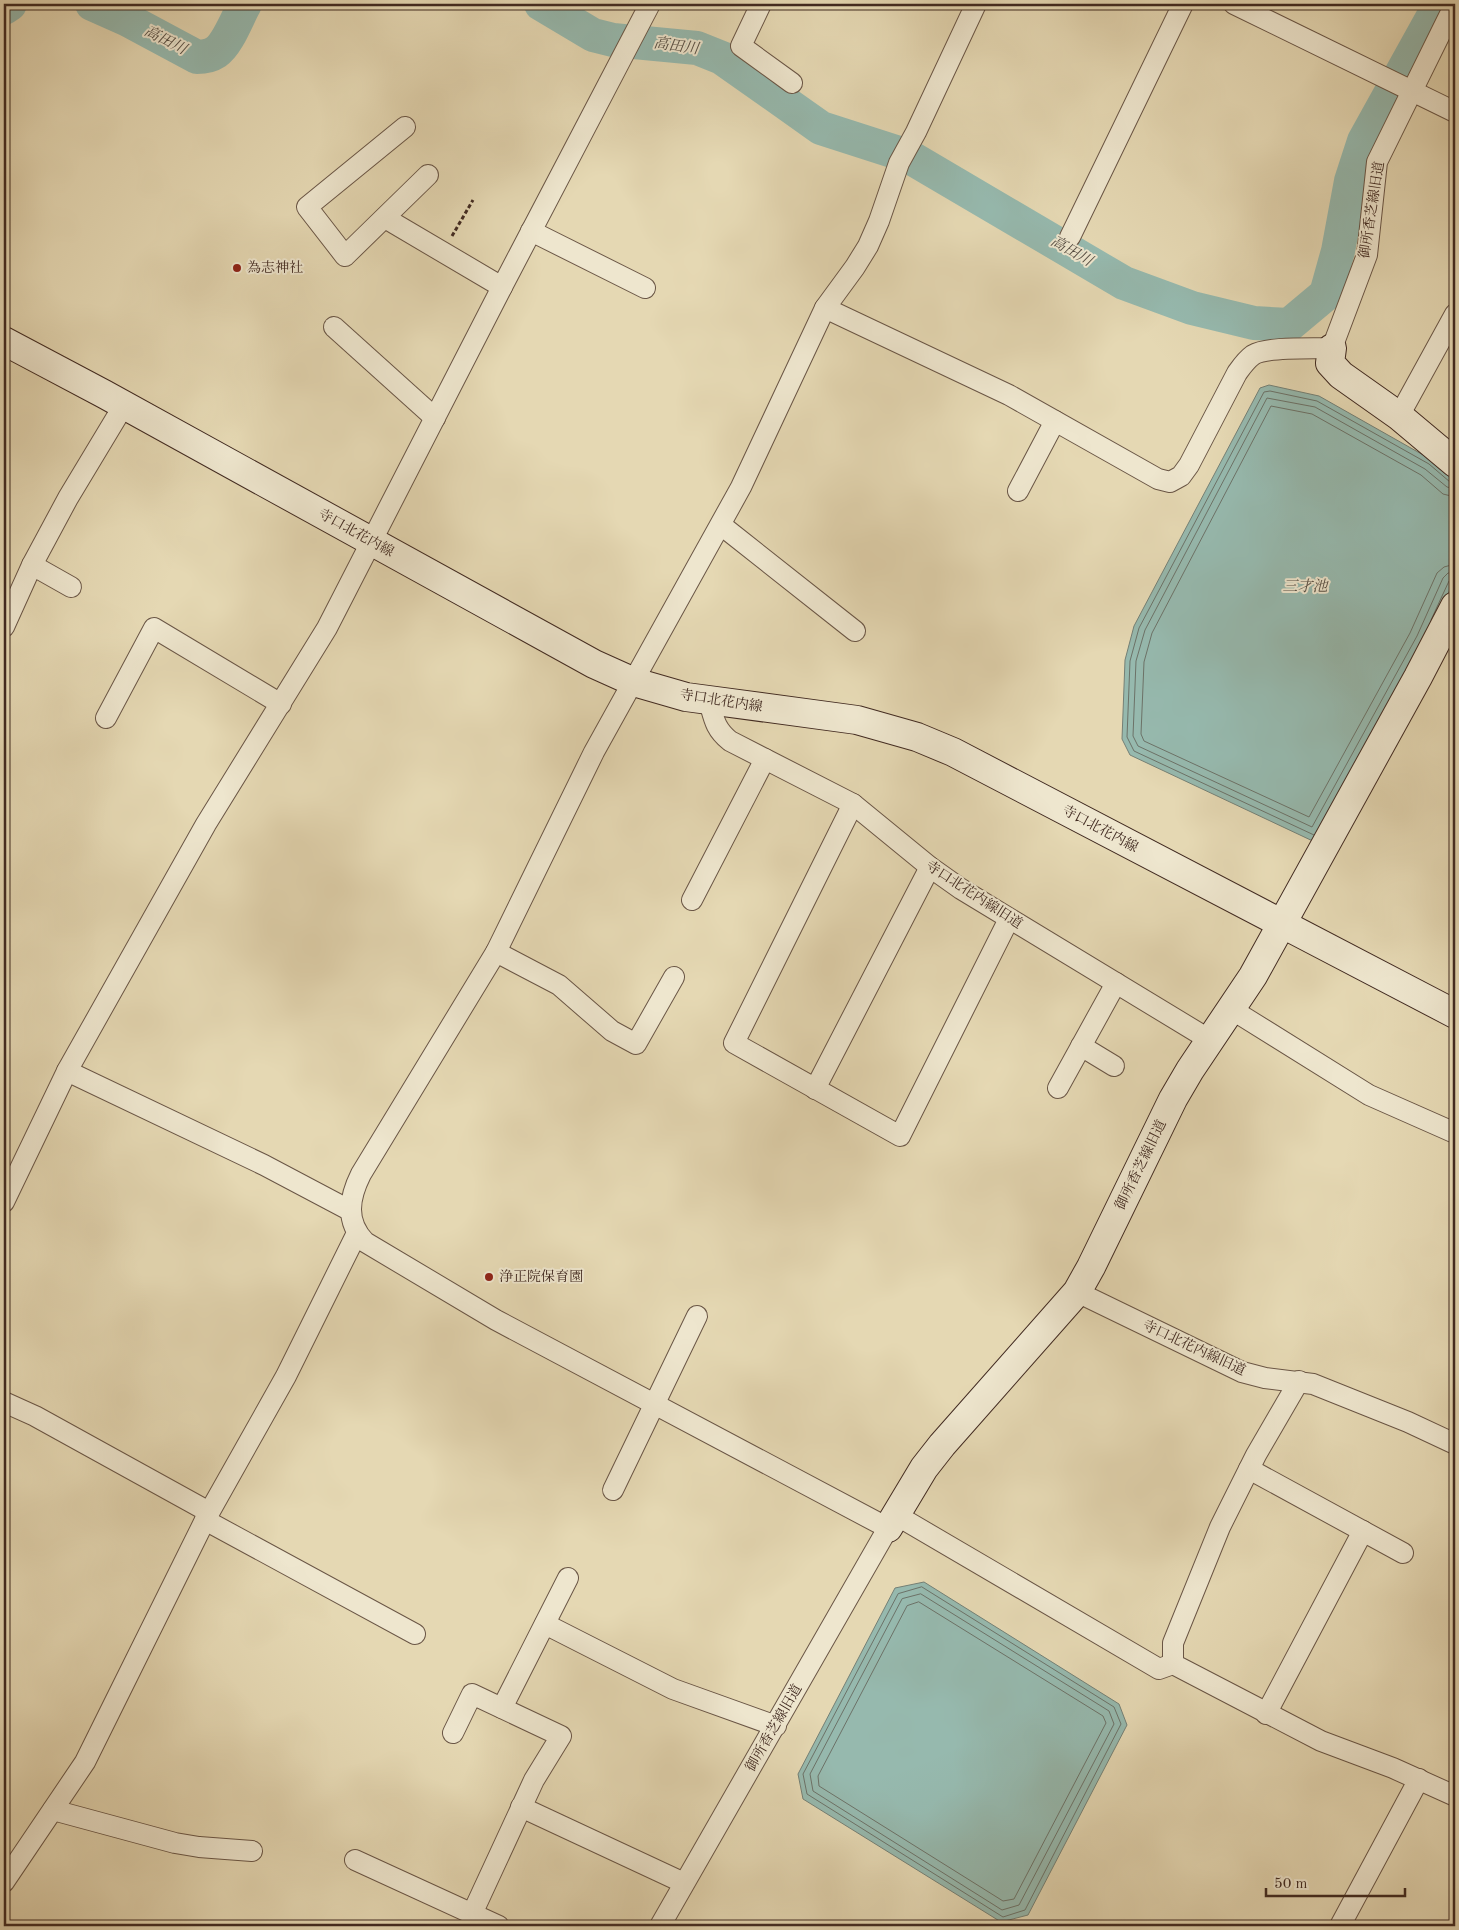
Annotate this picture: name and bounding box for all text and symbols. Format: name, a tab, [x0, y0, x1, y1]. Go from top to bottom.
water label: 高田川	[142, 22, 191, 59]
water label: 高田川	[653, 34, 702, 58]
street label: 御所香芝線旧道	[1356, 160, 1387, 259]
water label: 高田川	[1048, 233, 1097, 271]
place label: 為志神社	[247, 260, 303, 275]
marker: 為志神社	[231, 262, 243, 274]
street label: 寺口北花内線	[316, 506, 397, 559]
water label: 三才池	[1282, 578, 1329, 595]
street label: 寺口北花内線	[678, 687, 764, 714]
street label: 寺口北花内線	[1060, 802, 1141, 855]
street label: 寺口北花内線旧道	[923, 858, 1025, 931]
street label: 御所香芝線旧道	[1112, 1117, 1169, 1212]
place label: 浄正院保育園	[499, 1269, 583, 1284]
marker: 浄正院保育園	[483, 1271, 495, 1283]
street label: 寺口北花内線旧道	[1140, 1317, 1248, 1378]
street label: 御所香芝線旧道	[743, 1682, 805, 1774]
scale bar	[1266, 1865, 1405, 1897]
text: 50 m	[1274, 1877, 1308, 1892]

